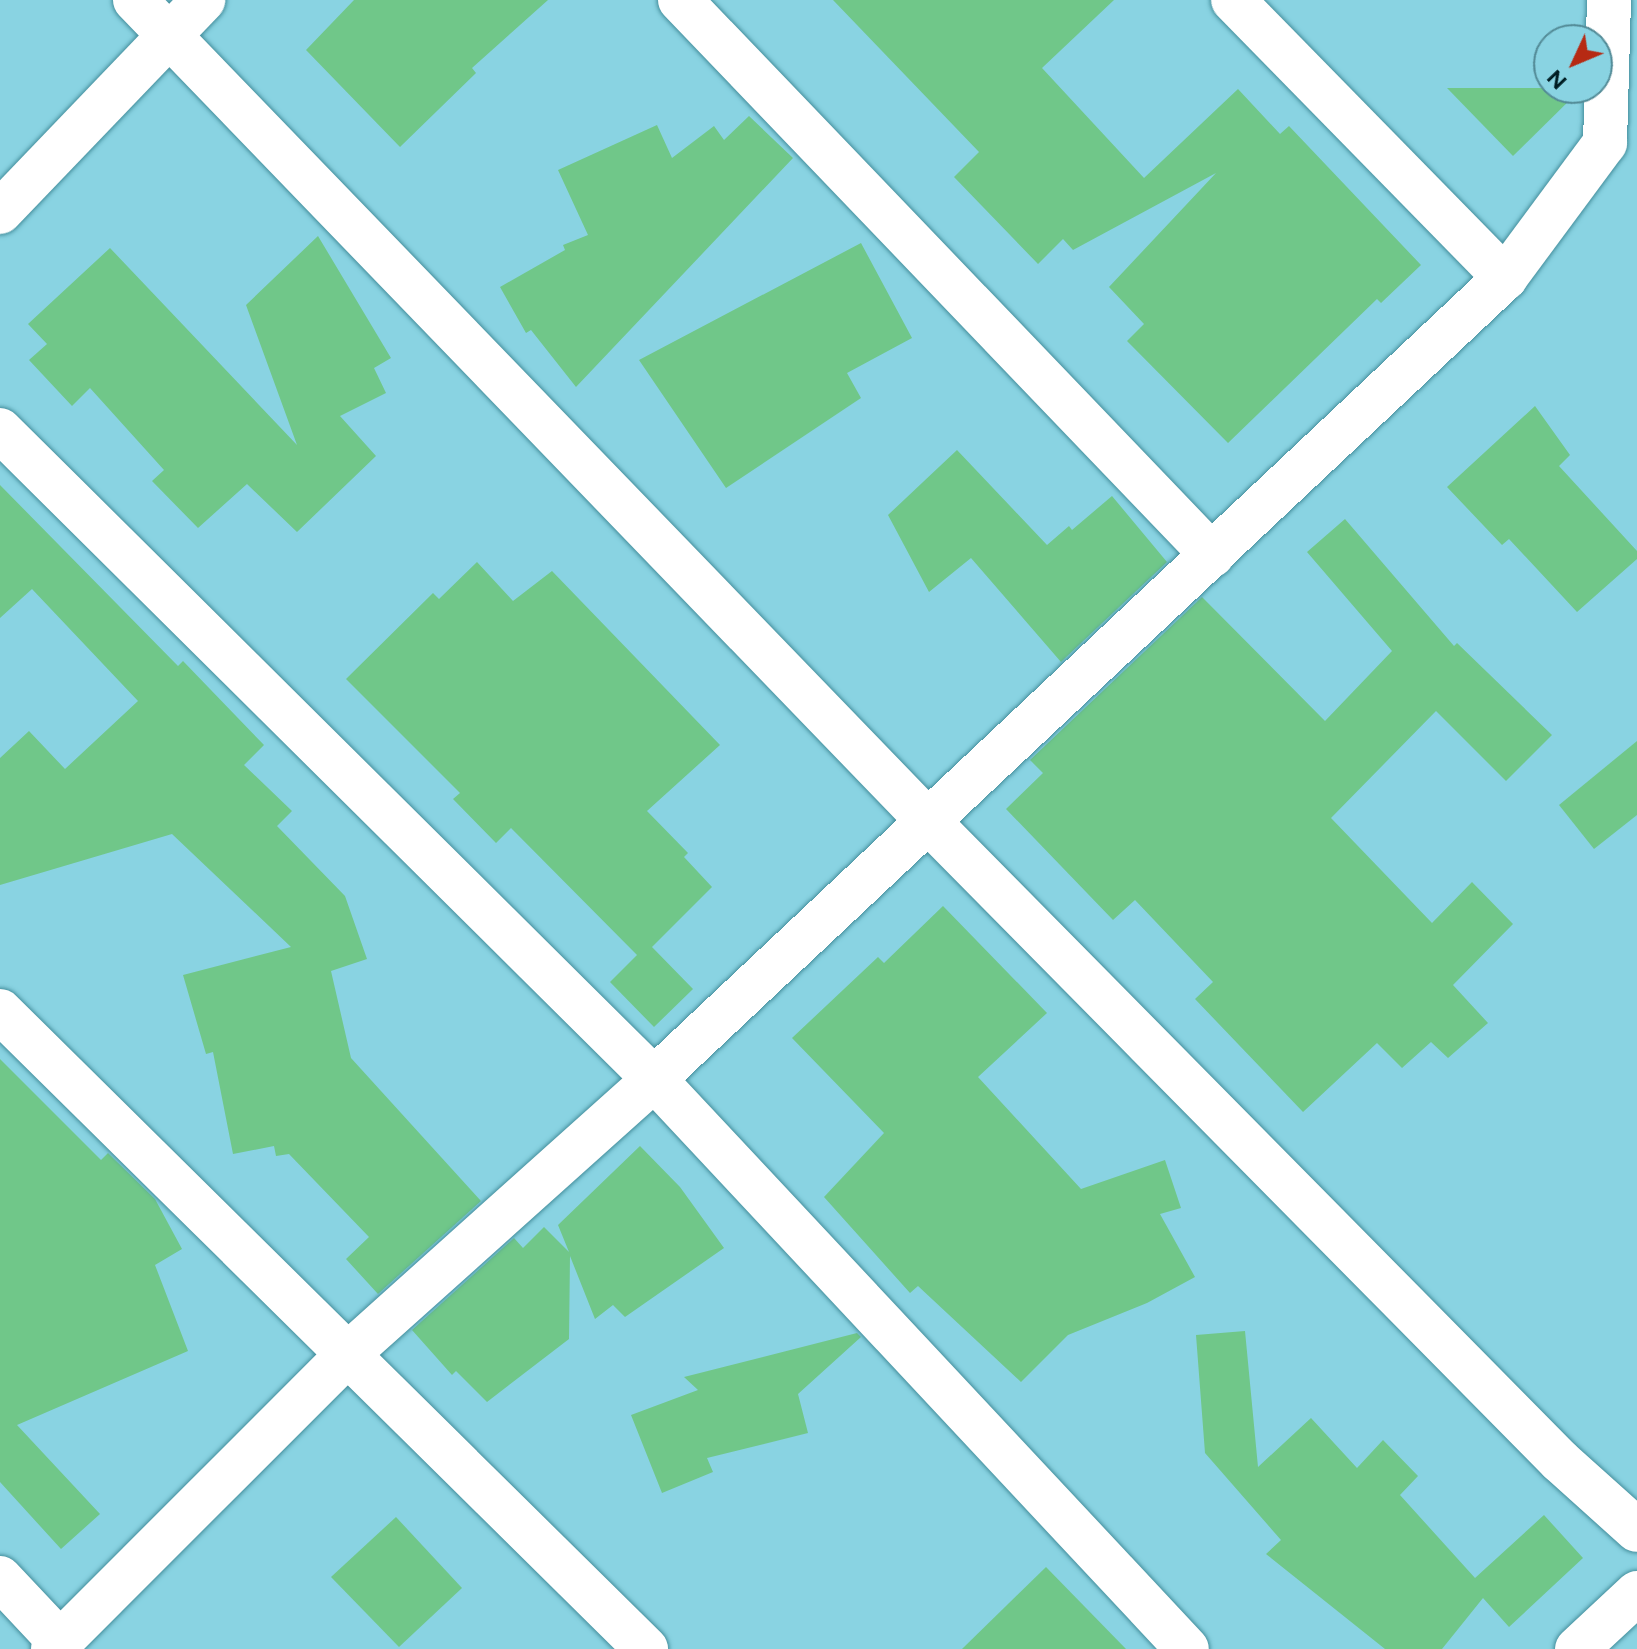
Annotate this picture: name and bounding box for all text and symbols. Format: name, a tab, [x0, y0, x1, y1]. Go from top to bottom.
north arrow	[1533, 24, 1613, 104]
text: N	[1541, 64, 1572, 95]

